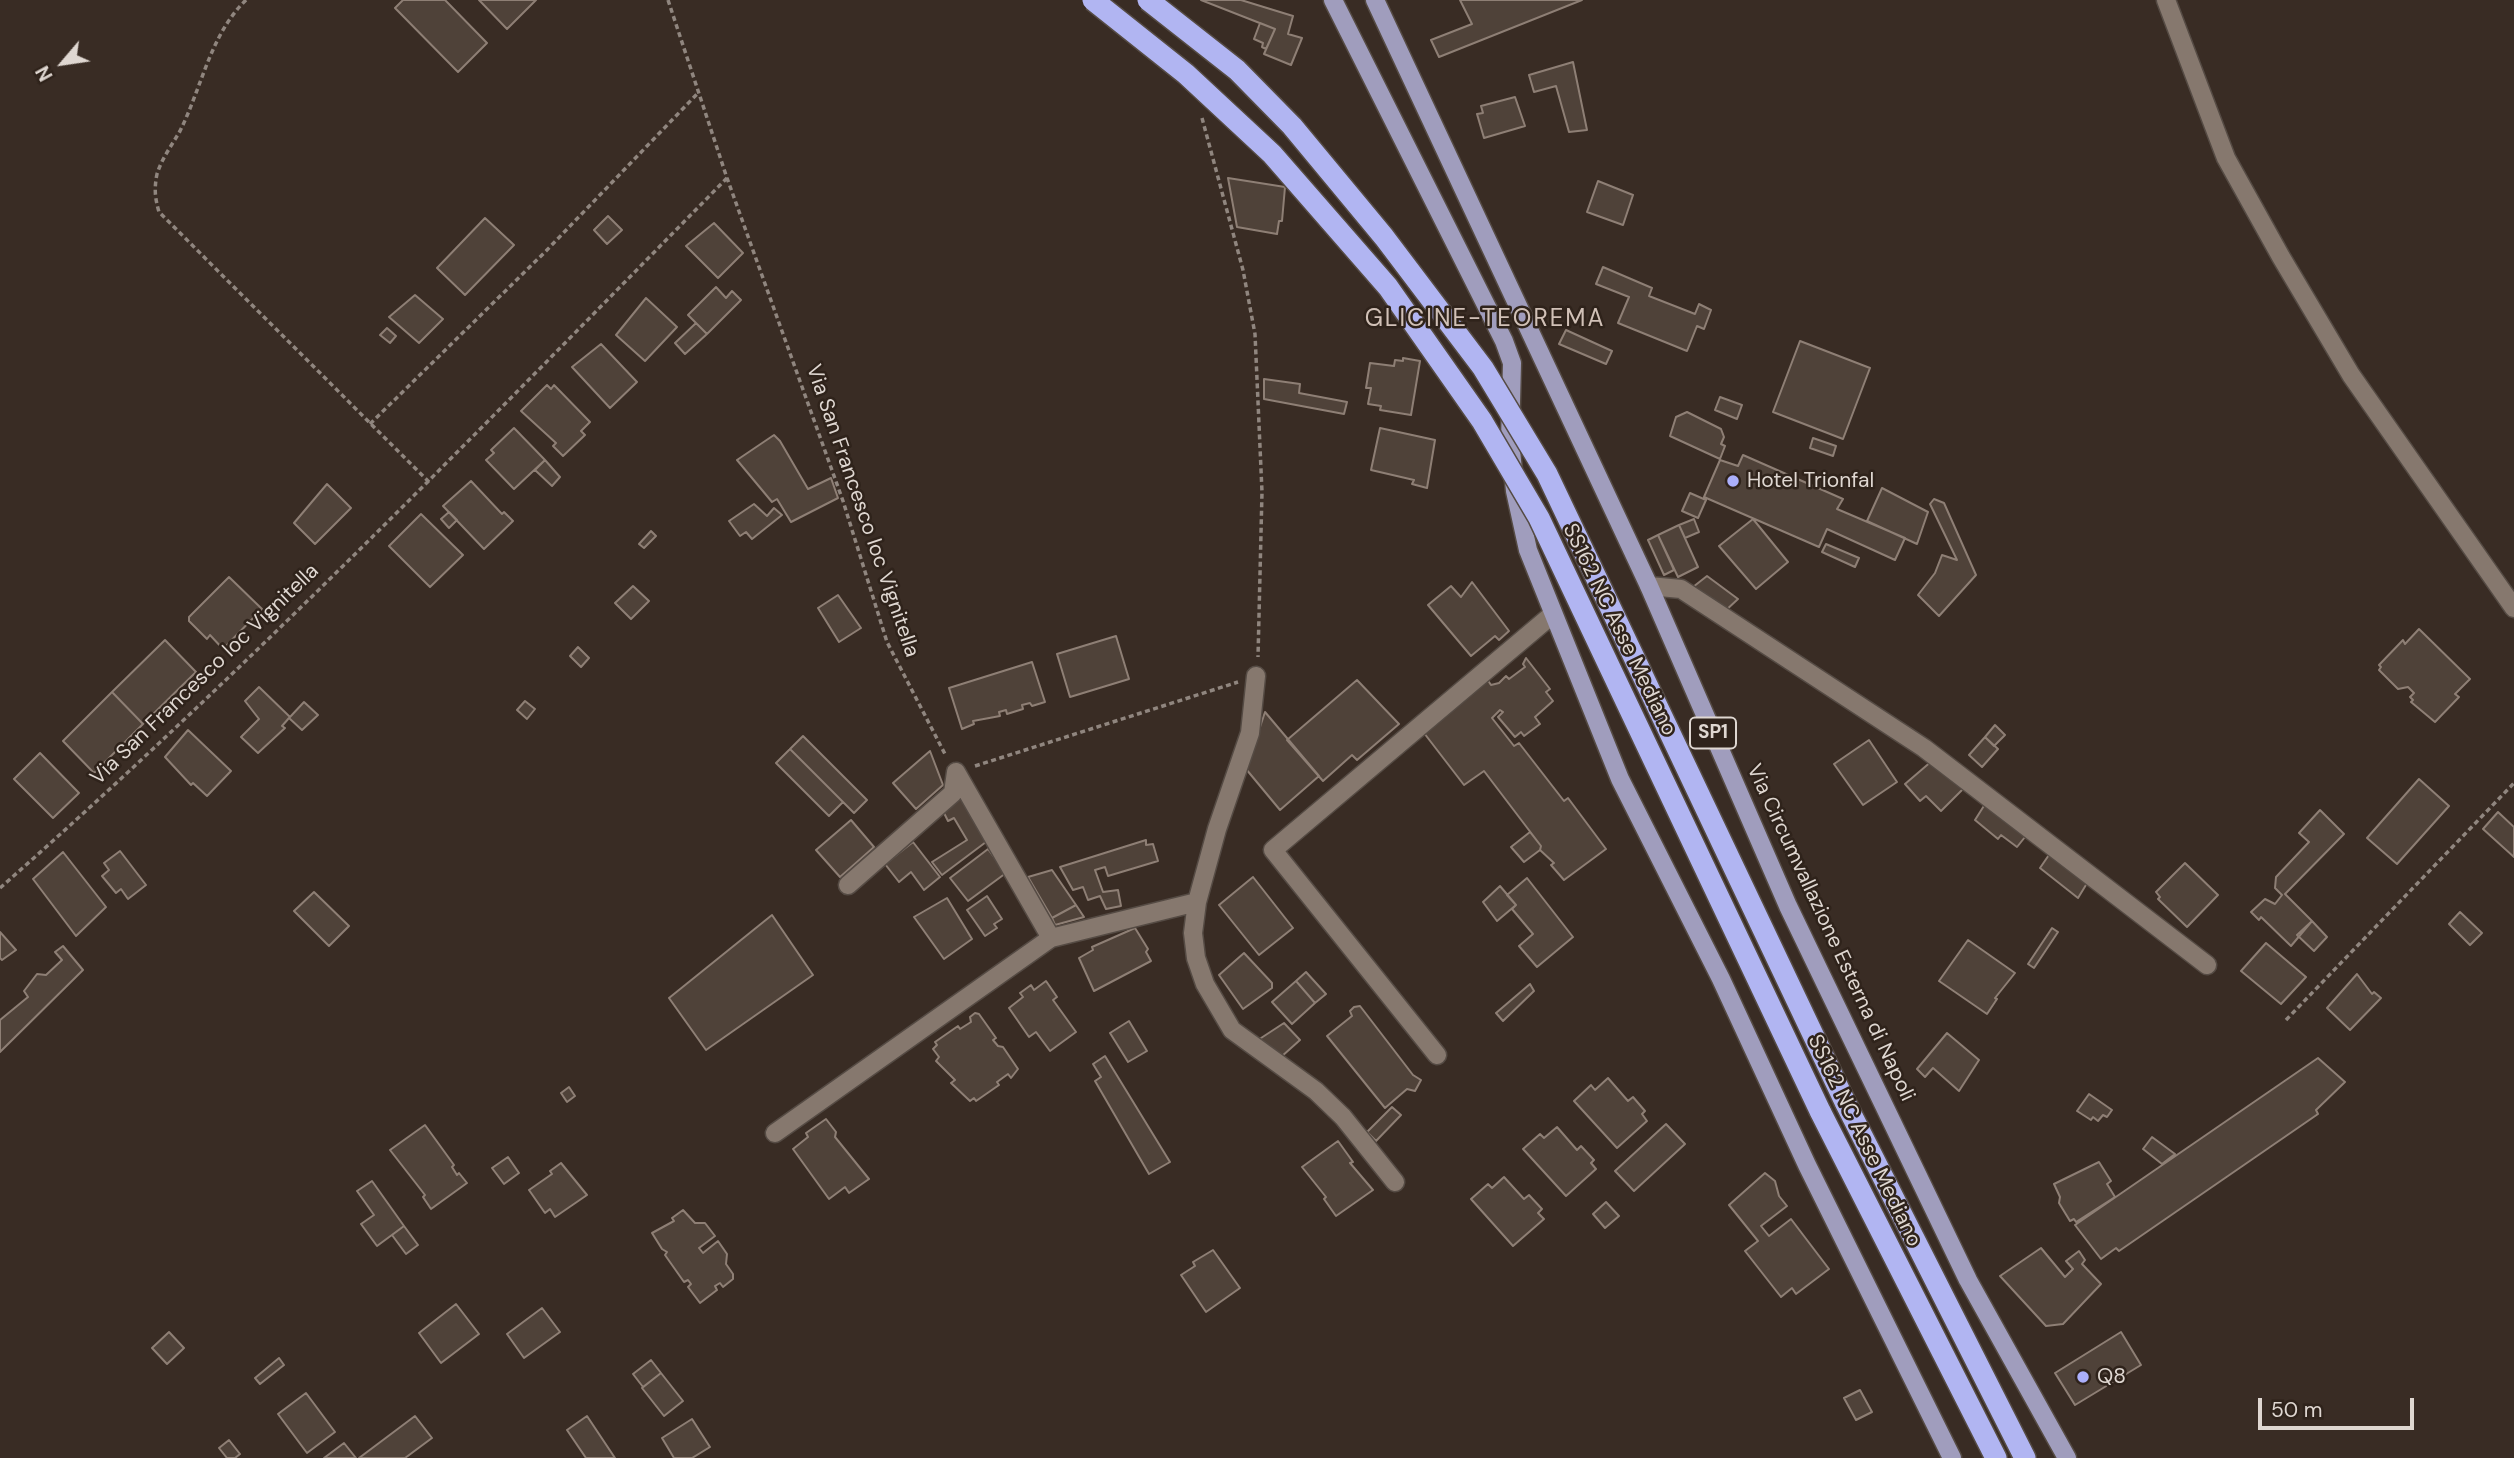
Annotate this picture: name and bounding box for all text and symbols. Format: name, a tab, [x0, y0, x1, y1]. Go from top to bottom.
north arrow	[28, 28, 98, 98]
text: N	[30, 61, 58, 86]
district label: GLICINE-TEOREMA	[1367, 306, 1603, 334]
street label: Via San Francesco loc Vignitella	[800, 361, 924, 661]
place label: Hotel Trionfal	[1747, 468, 1874, 494]
marker: Hotel Trionfal	[1725, 473, 1741, 489]
street label: SS162 NC Asse Mediano	[1557, 520, 1681, 740]
street label: Via San Francesco loc Vignitella	[86, 559, 324, 791]
road number: SP1	[1690, 718, 1736, 748]
street label: Via Circumvallazione Esterna di Napoli	[1741, 760, 1919, 1106]
street label: SS162 NC Asse Mediano	[1802, 1031, 1926, 1251]
place label: Q8	[2097, 1364, 2126, 1390]
marker: Q8	[2075, 1369, 2091, 1385]
scale bar	[2262, 1384, 2418, 1428]
text: 50 m	[2271, 1396, 2322, 1424]

